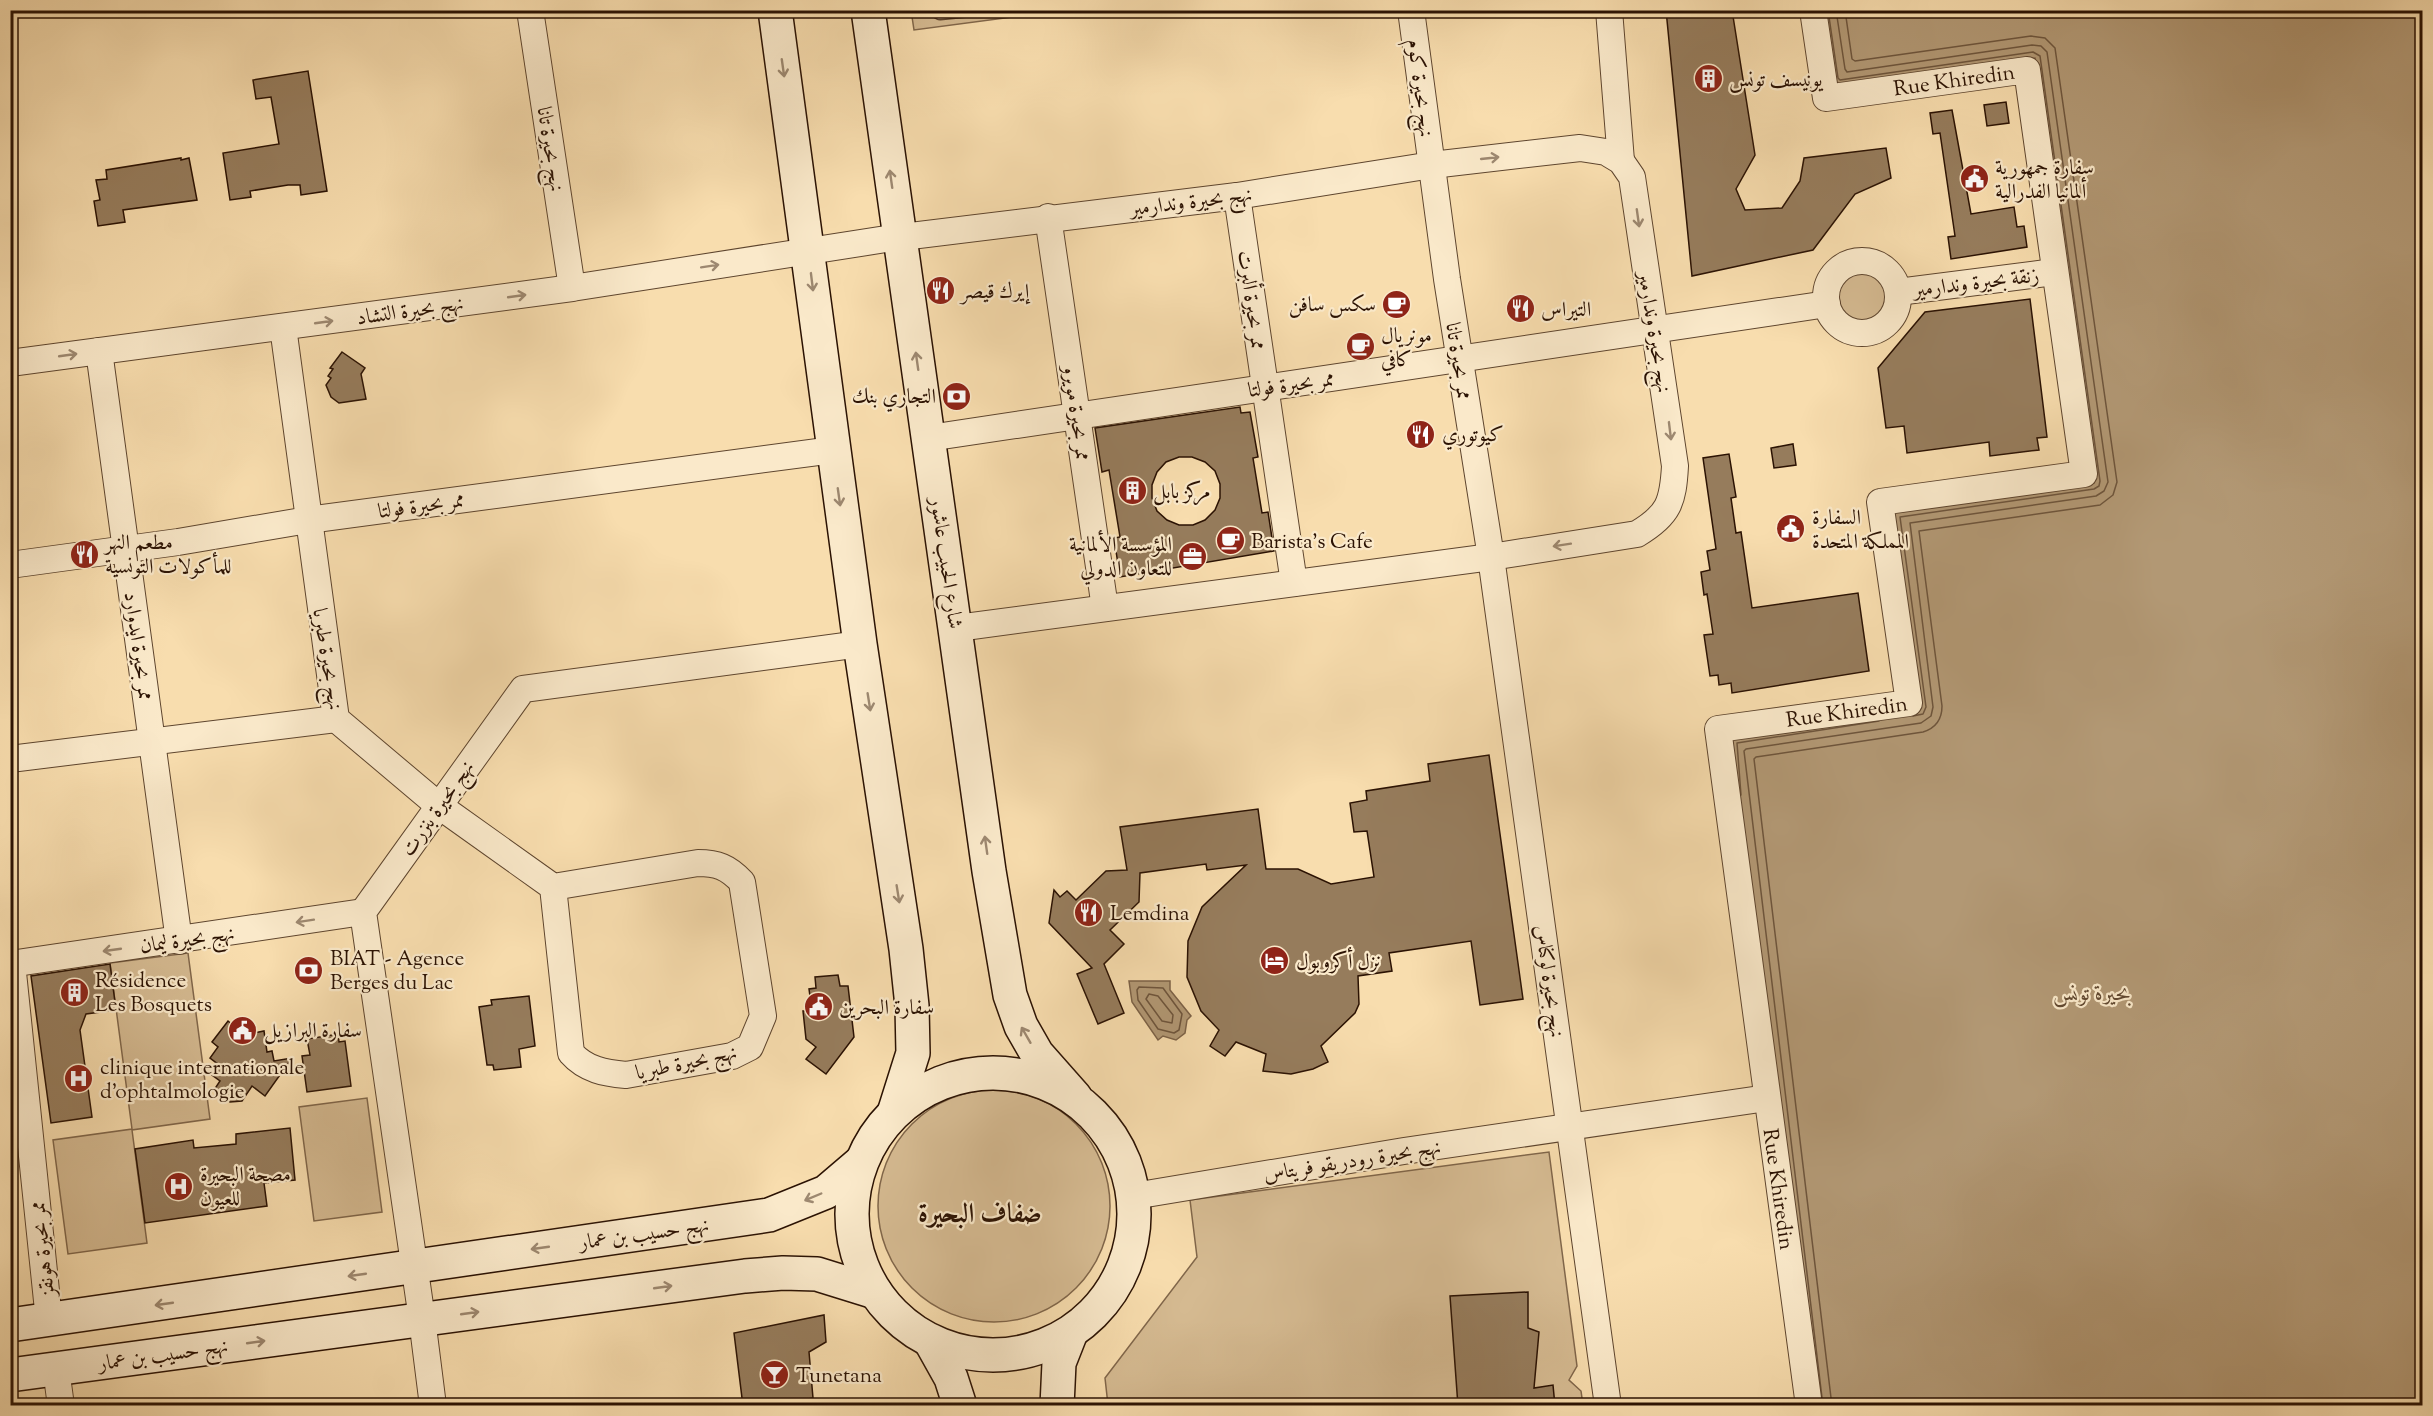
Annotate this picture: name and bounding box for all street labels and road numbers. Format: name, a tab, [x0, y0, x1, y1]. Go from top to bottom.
street label: نهج بحيرة كوم	[1396, 37, 1440, 139]
street label: Rue Khiredin	[1892, 59, 2017, 105]
street label: نهج بحيرة تانا	[526, 105, 571, 194]
street label: نهج بحيرة وندارمير	[1126, 181, 1254, 228]
street label: ممر بحيرة ألبرت	[1228, 248, 1274, 352]
street label: زنقة بحيرة وندارمير	[1910, 261, 2041, 307]
street label: نهج بحيرة وندارمير	[1626, 267, 1677, 396]
street label: نهج بحيرة التشاد	[355, 290, 466, 336]
street label: ممر بحيرة تانا	[1436, 320, 1478, 402]
street label: ممر بحيرة مويرو	[1053, 362, 1097, 463]
street label: ممر بحيرة فولتا	[1246, 365, 1337, 407]
street label: ممر بحيرة فولتا	[376, 486, 467, 528]
street label: شارع الحبيب عاشور	[920, 494, 969, 631]
street label: ممر بحيرة ايدوارد	[115, 590, 159, 703]
street label: نهج بحيرة طبريا	[301, 606, 349, 713]
street label: Rue Khiredin	[1784, 690, 1910, 737]
street label: نهج بحيرة بنزرت	[394, 755, 485, 865]
street label: نهج بحيرة ليمان	[138, 919, 237, 964]
street label: نهج بحيرة لوكناس	[1523, 923, 1571, 1040]
street label: نهج بحيرة طبريا	[633, 1039, 740, 1091]
street label: Rue Khiredin	[1754, 1127, 1800, 1252]
street label: نهج بحيرة رودريقو فريتاس	[1261, 1133, 1444, 1193]
street label: ممر بحيرة هونقز	[24, 1199, 64, 1300]
street label: نهج حسيب بن عمار	[575, 1211, 712, 1261]
street label: نهج حسيب بن عمار	[94, 1332, 231, 1382]

